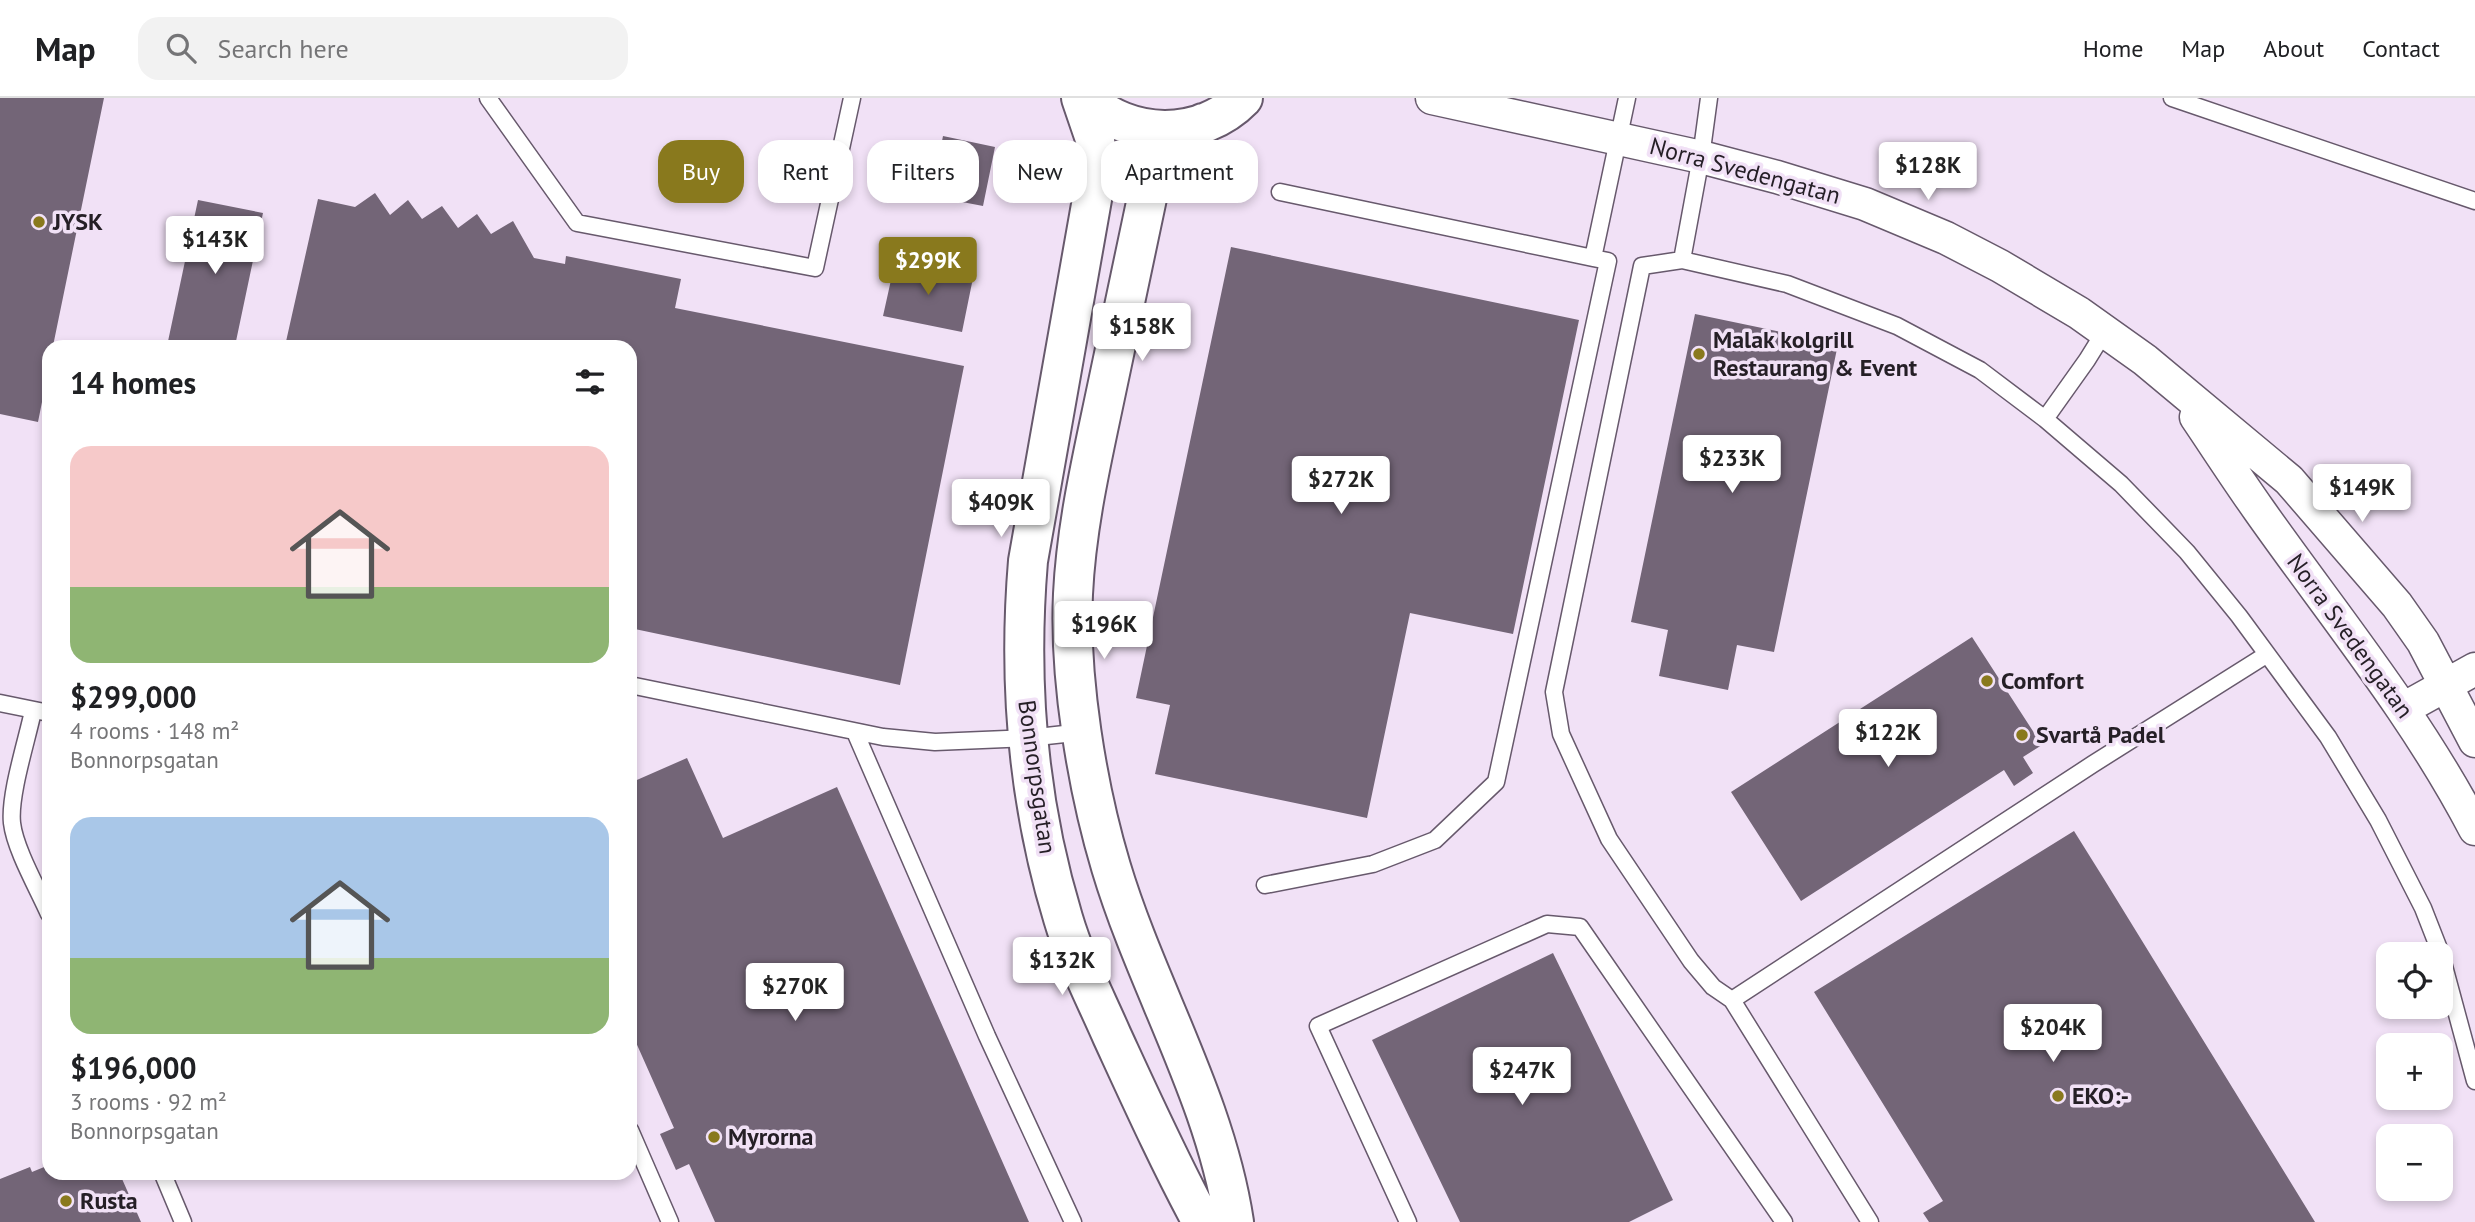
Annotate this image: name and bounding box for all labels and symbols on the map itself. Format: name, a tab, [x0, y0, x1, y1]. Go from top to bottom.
street label: Norra Svedengatan	[1646, 130, 1844, 211]
pin: $128K	[1879, 142, 1977, 202]
place label: JYSK	[52, 206, 103, 237]
marker: JYSK	[31, 214, 47, 230]
pin: $143K	[166, 216, 264, 276]
pin: $299K	[879, 238, 977, 297]
pin: $158K	[1093, 303, 1191, 363]
place label: Malak kolgrill Restaurang & Event	[1713, 324, 1918, 383]
marker: Malak kolgrill Restaurang & Event	[1691, 346, 1707, 362]
pin: $233K	[1683, 436, 1781, 495]
pin: $272K	[1292, 456, 1390, 516]
pin: $149K	[2313, 464, 2411, 524]
pin: $409K	[952, 480, 1050, 539]
street label: Norra Svedengatan	[2280, 547, 2421, 724]
pin: $196K	[1055, 602, 1153, 661]
place label: Comfort	[2001, 665, 2084, 696]
marker: Comfort	[1979, 673, 1995, 689]
street label: Bonnorpsgatan	[1011, 698, 1064, 856]
pin: $122K	[1839, 710, 1937, 769]
place label: Svartå Padel	[2036, 719, 2166, 750]
marker: Svartå Padel	[2014, 727, 2030, 743]
pin: $132K	[1013, 937, 1111, 997]
pin: $270K	[746, 964, 844, 1023]
pin: $204K	[2004, 1004, 2102, 1064]
pin: $247K	[1473, 1048, 1571, 1107]
place label: EKO:-	[2072, 1080, 2129, 1111]
marker: EKO:-	[2050, 1088, 2066, 1104]
place label: Myrorna	[728, 1121, 813, 1152]
marker: Myrorna	[706, 1129, 722, 1145]
place label: Rusta	[80, 1185, 138, 1216]
marker: Rusta	[58, 1193, 74, 1209]

